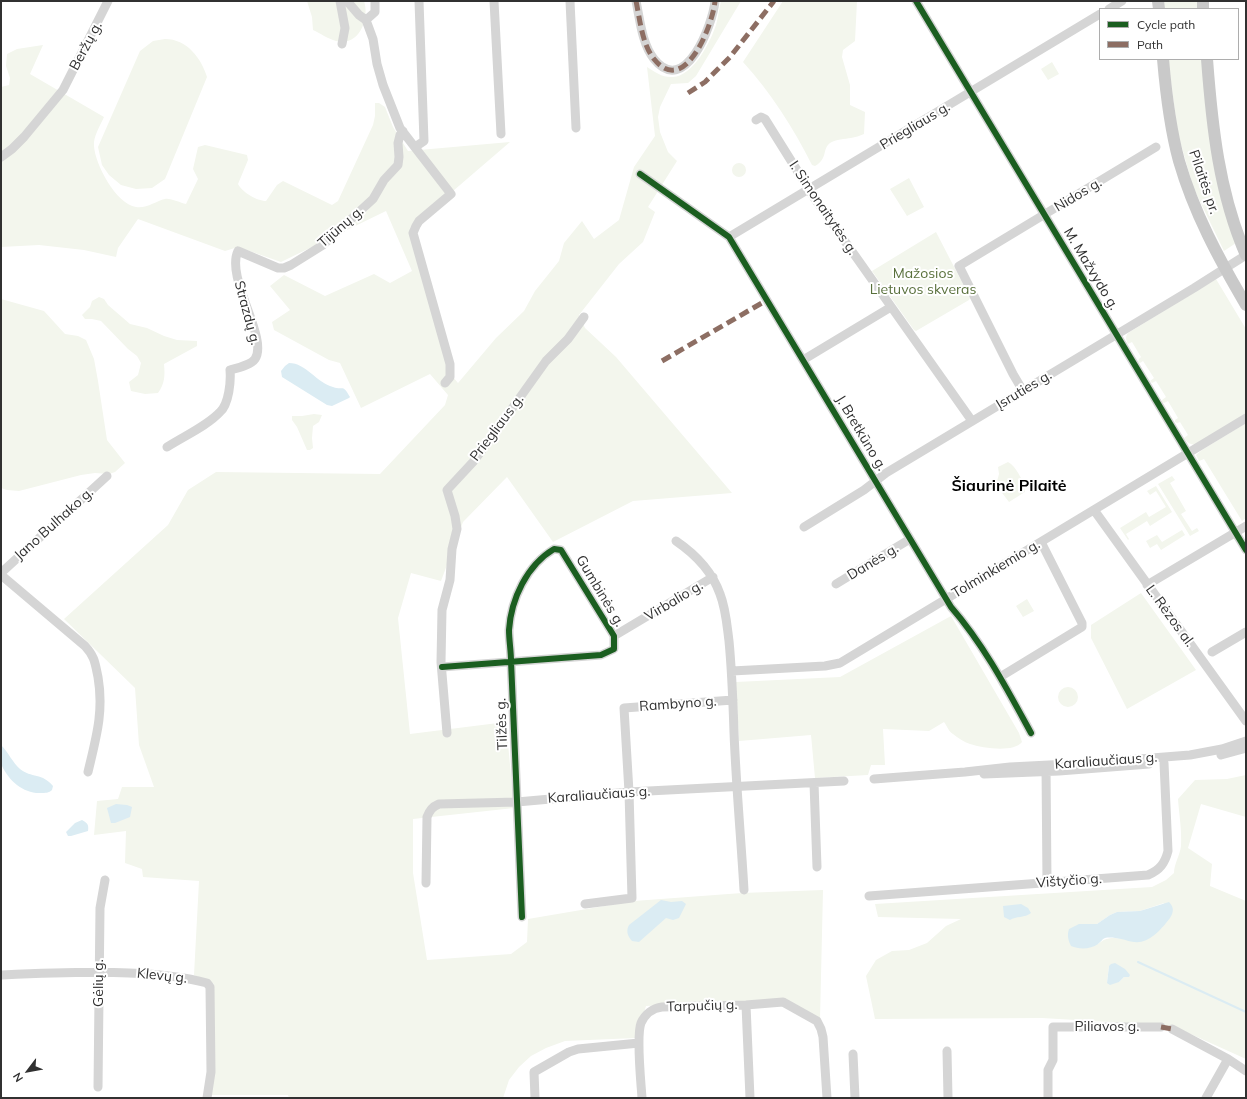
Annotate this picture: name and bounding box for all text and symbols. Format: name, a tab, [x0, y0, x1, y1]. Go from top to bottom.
legend	[1099, 8, 1239, 60]
text: Cycle path	[1137, 17, 1195, 32]
street label: Beržų g.	[66, 19, 106, 73]
text: Path	[1137, 37, 1163, 52]
street label: Priegliaus g.	[877, 99, 953, 153]
street label: Pilaitės pr.	[1185, 148, 1223, 216]
street label: I. Simonaitytės g.	[785, 158, 861, 258]
street label: Nidos g.	[1051, 174, 1105, 216]
street label: Tijūnų g.	[315, 203, 367, 251]
street label: M. Mažvydo g.	[1060, 225, 1122, 313]
park label: Mažosios Lietuvos skveras	[870, 266, 976, 298]
street label: Strazdų g.	[230, 279, 264, 347]
street label: Įsruties g.	[993, 367, 1055, 413]
street label: Priegliaus g.	[467, 391, 527, 465]
street label: J. Bretkūno g.	[832, 392, 890, 474]
district label: Šiaurinė Pilaitė	[951, 476, 1067, 496]
street label: Jano Bulhako g.	[11, 484, 97, 564]
street label: Tolminkiemio g.	[949, 536, 1043, 602]
street label: Danės g.	[844, 540, 902, 584]
street label: Gumbinės g.	[572, 552, 628, 630]
street label: Virbalio g.	[642, 577, 706, 625]
street label: L. Rėzos al.	[1142, 582, 1198, 650]
street label: Rambyno g.	[639, 693, 717, 715]
street label: Tilžės g.	[493, 698, 511, 750]
street label: Karaliaučiaus g.	[1054, 749, 1158, 773]
street label: Karaliaučiaus g.	[547, 783, 651, 807]
street label: Vištyčio g.	[1036, 870, 1102, 892]
street label: Gėlių g.	[91, 959, 107, 1007]
street label: Klevų g.	[136, 965, 188, 987]
street label: Tarpučių g.	[666, 996, 738, 1016]
street label: Piliavos g.	[1075, 1019, 1139, 1035]
north arrow	[8, 1051, 48, 1091]
text: N	[10, 1070, 26, 1085]

